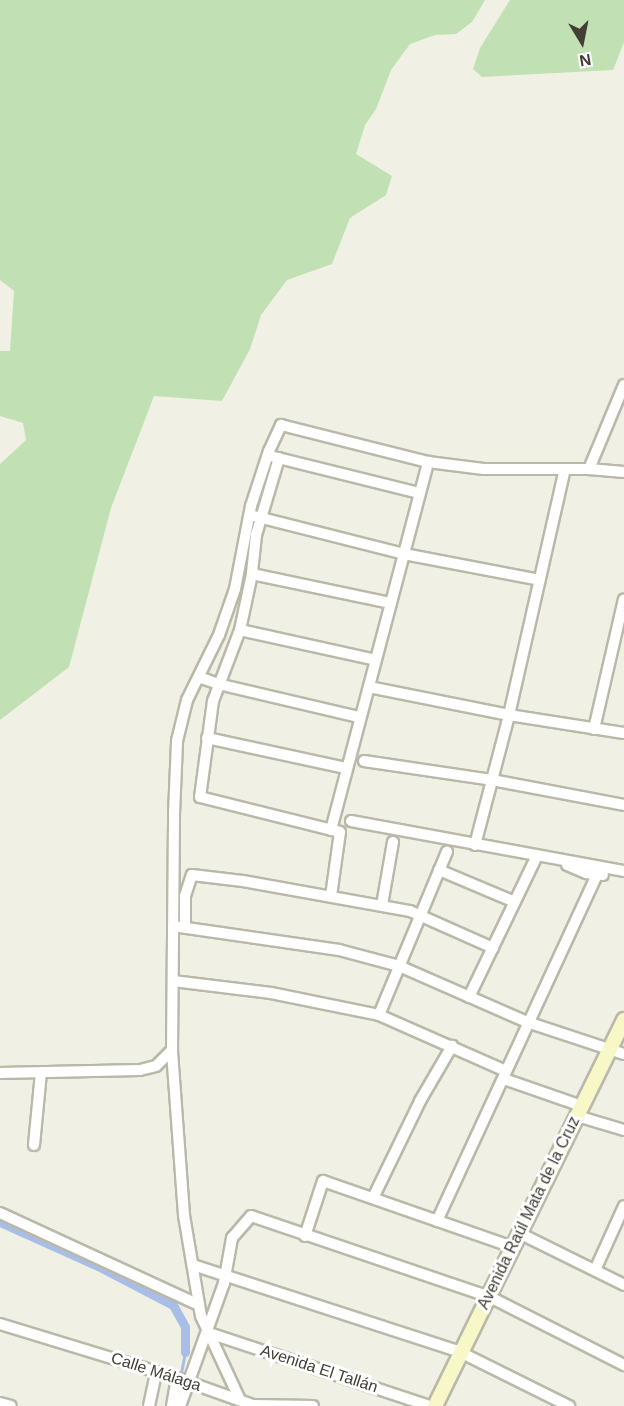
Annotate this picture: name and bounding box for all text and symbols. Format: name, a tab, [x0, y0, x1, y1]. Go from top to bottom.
north arrow	[552, 12, 612, 72]
text: N	[578, 51, 592, 70]
street label: Avenida Raúl Mata de la Cruz	[474, 1113, 584, 1313]
street label: Avenida El Tallán	[258, 1341, 380, 1397]
street label: Calle Málaga	[109, 1348, 203, 1396]

